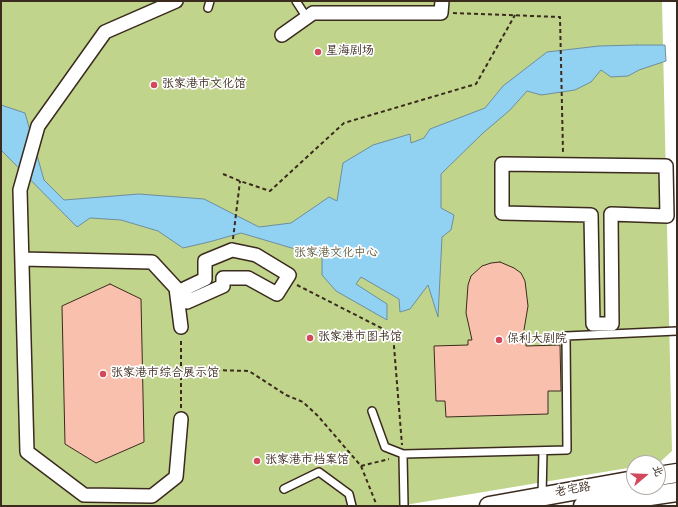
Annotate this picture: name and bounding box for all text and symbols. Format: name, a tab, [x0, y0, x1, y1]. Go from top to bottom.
place label: 星海剧场	[326, 45, 374, 59]
marker: 星海剧场	[313, 47, 323, 57]
place label: 张家港市文化馆	[162, 78, 246, 92]
marker: 张家港市文化馆	[149, 80, 159, 90]
park label: 张家港文化中心	[294, 247, 378, 261]
place label: 张家港市图书馆	[318, 331, 402, 345]
marker: 张家港市图书馆	[305, 333, 315, 343]
place label: 保利大剧院	[507, 333, 567, 347]
marker: 保利大剧院	[494, 335, 504, 345]
place label: 张家港市综合展示馆	[111, 367, 219, 381]
marker: 张家港市综合展示馆	[98, 369, 108, 379]
place label: 张家港市档案馆	[265, 454, 349, 468]
north arrow	[626, 455, 666, 495]
marker: 张家港市档案馆	[252, 456, 262, 466]
text: 北	[649, 464, 664, 479]
street label: 老宅路	[554, 481, 592, 501]

